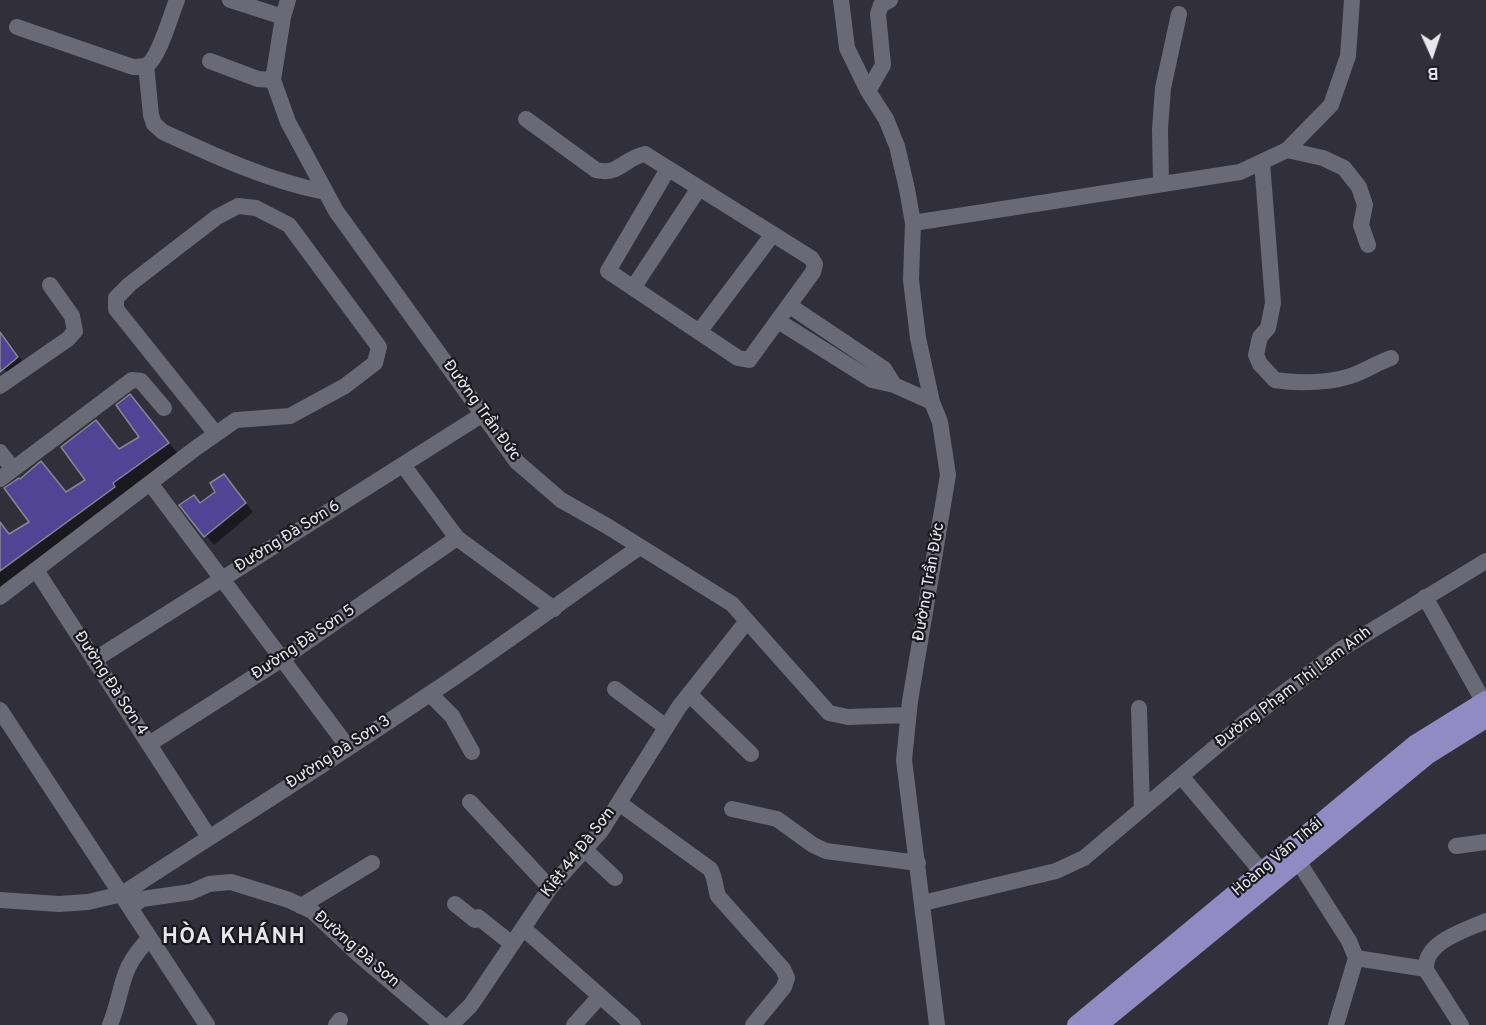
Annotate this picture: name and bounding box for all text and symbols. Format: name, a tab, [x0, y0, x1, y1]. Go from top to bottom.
north arrow	[1402, 24, 1462, 84]
text: B	[1427, 62, 1439, 82]
street label: Đường Trần Đức	[438, 357, 524, 465]
street label: Đường Đà Sơn 6	[232, 497, 344, 577]
street label: Đường Trần Đức	[910, 521, 950, 643]
street label: Đường Đà Sơn 5	[249, 601, 359, 685]
street label: Đường Phạm Thị Lam Anh	[1212, 623, 1376, 753]
street label: Đường Đà Sơn 4	[69, 628, 151, 740]
street label: Đường Đà Sơn 3	[283, 712, 395, 794]
street label: Kiệt 44 Đà Sơn	[538, 804, 620, 902]
street label: Hoàng Văn Thái	[1229, 815, 1327, 901]
street label: Đường Đà Sơn	[309, 908, 403, 992]
district label: HÒA KHÁNH	[162, 926, 306, 952]

